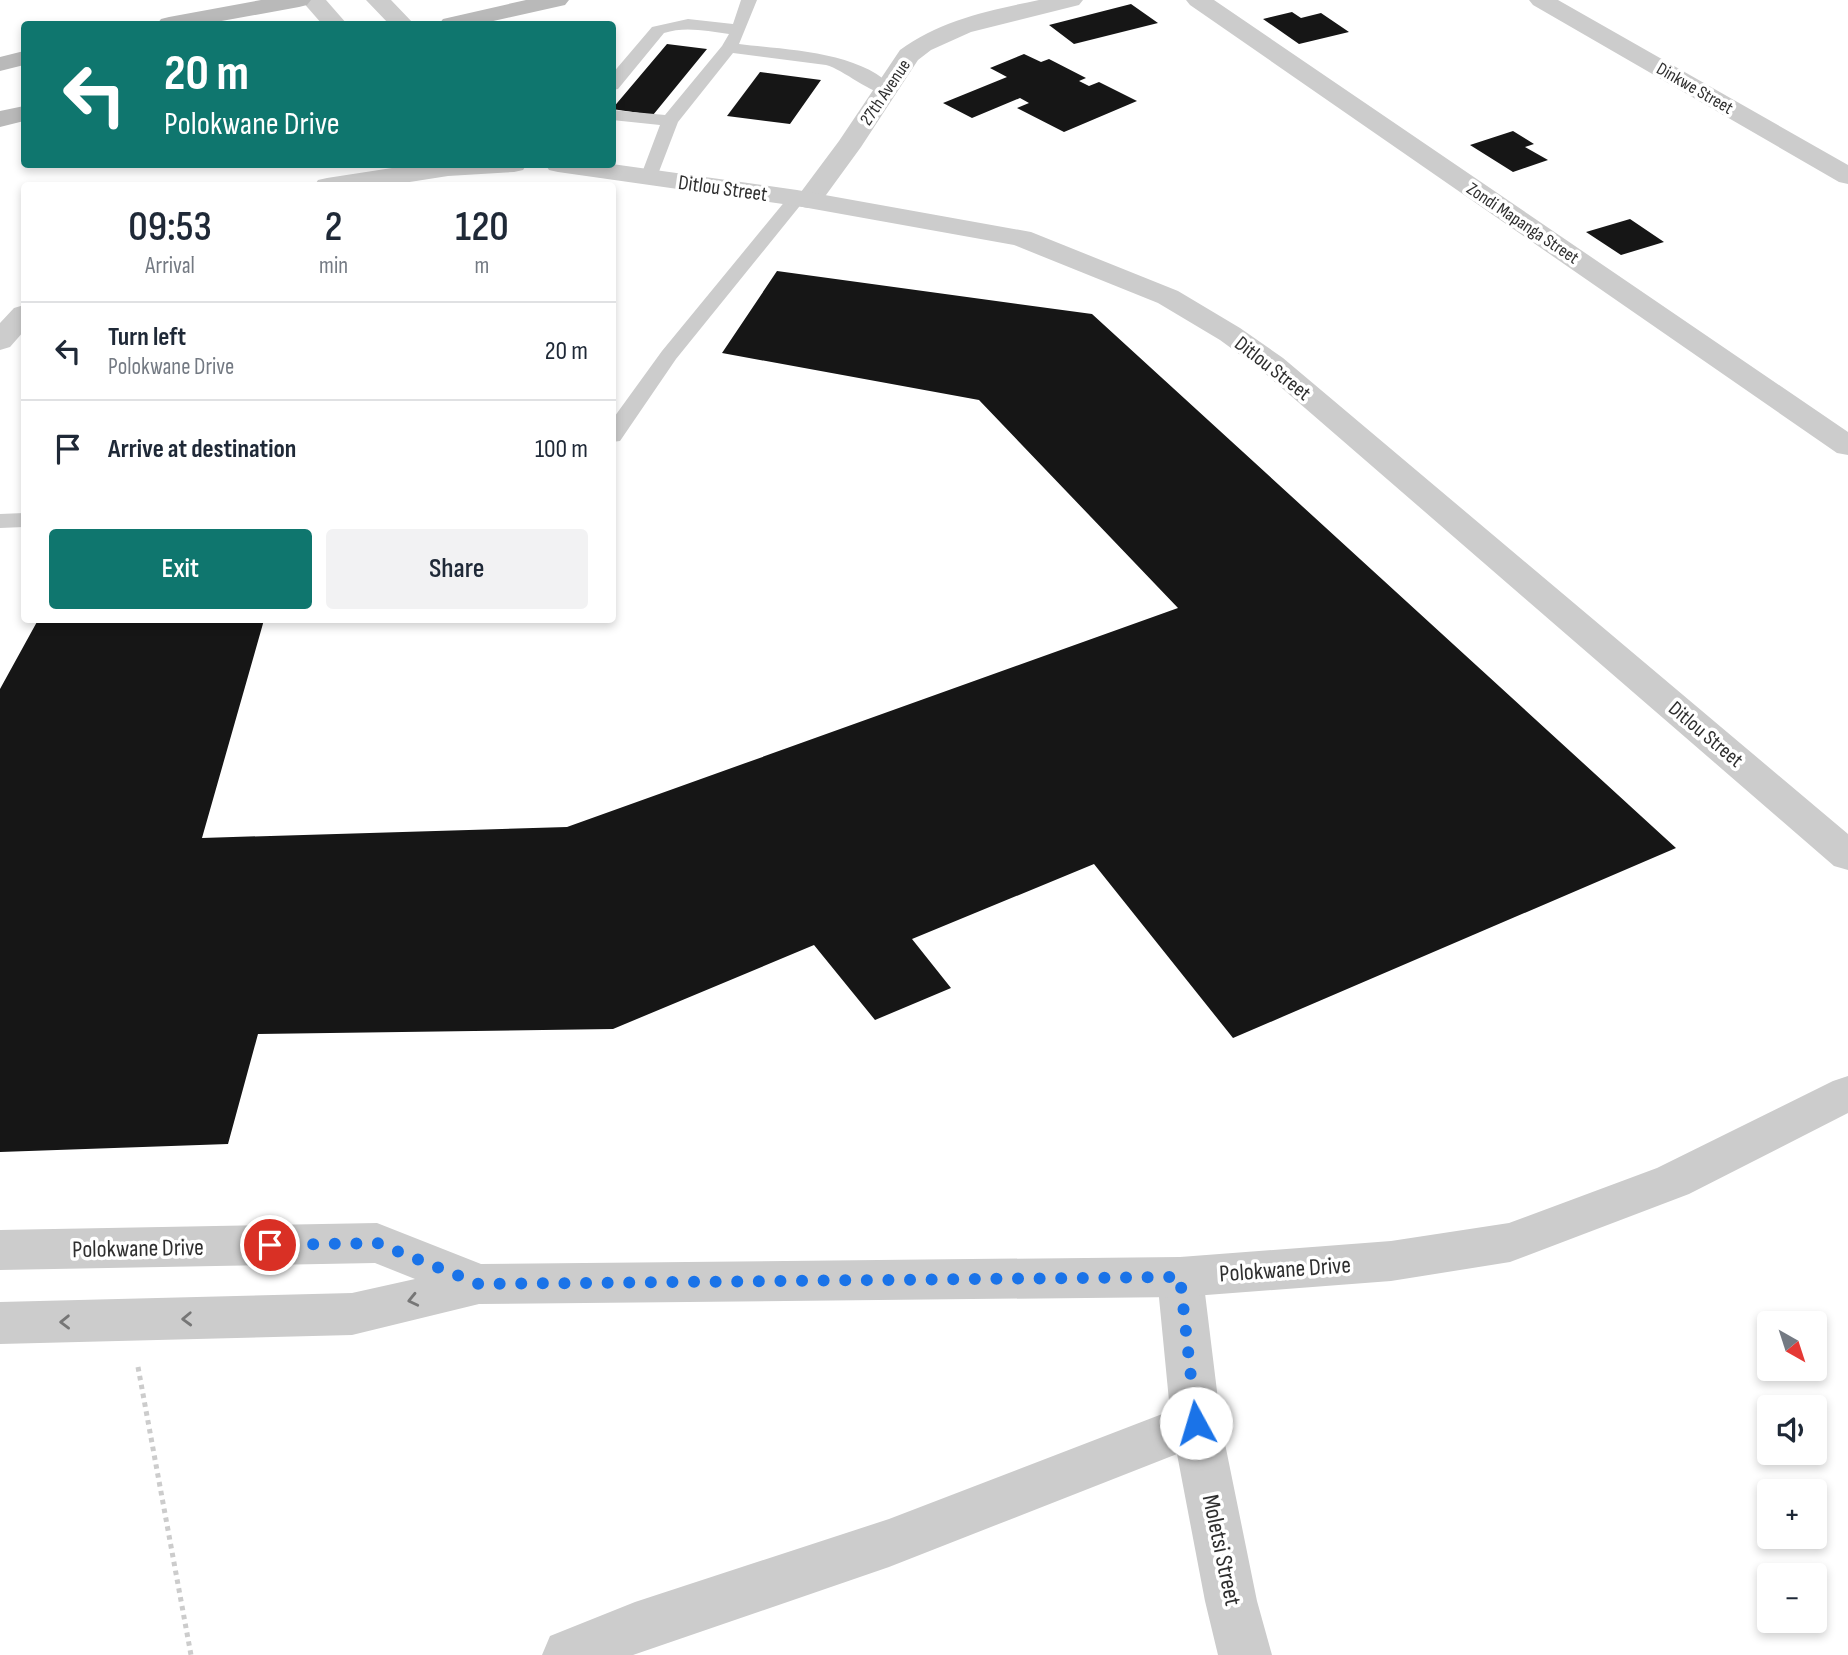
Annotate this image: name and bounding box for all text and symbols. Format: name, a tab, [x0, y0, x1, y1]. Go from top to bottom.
text: 20 m	[164, 45, 249, 104]
icon: left	[49, 49, 140, 140]
street label: 27th Avenue	[856, 55, 915, 129]
street label: Dinkwe Street	[1653, 58, 1737, 119]
text: Polokwane Drive	[164, 105, 340, 144]
street label: Ditlou Street	[677, 170, 769, 207]
street label: Zondi Mapanga Street	[1463, 178, 1583, 269]
text: 09:53	[128, 202, 212, 253]
text: 2	[325, 202, 343, 253]
text: 120	[455, 202, 509, 253]
text: Arrival	[145, 252, 195, 280]
text: min	[319, 252, 348, 280]
text: m	[475, 252, 489, 280]
text: Turn left	[108, 322, 186, 353]
street label: Ditlou Street	[1230, 331, 1316, 406]
icon: left	[49, 332, 87, 370]
text: 20 m	[545, 336, 588, 367]
text: Polokwane Drive	[108, 353, 234, 381]
icon: arrive	[49, 430, 87, 468]
text: Arrive at destination	[108, 434, 296, 465]
text: 100 m	[535, 434, 588, 465]
button: Exit	[49, 529, 312, 609]
button: Share	[326, 529, 588, 609]
street label: Ditlou Street	[1663, 696, 1748, 773]
pin	[240, 1215, 300, 1275]
icon: arrive	[251, 1226, 289, 1264]
street label: Polokwane Drive	[72, 1233, 204, 1264]
street label: Polokwane Drive	[1218, 1250, 1352, 1289]
one-way arrow	[407, 1291, 419, 1306]
north arrow	[1757, 1311, 1827, 1381]
map controls	[1757, 1311, 1827, 1633]
one-way arrow	[181, 1312, 192, 1327]
one-way arrow	[59, 1314, 70, 1330]
position arrow	[1159, 1386, 1233, 1460]
button: sound	[1757, 1395, 1827, 1465]
button: +	[1757, 1479, 1827, 1549]
street label: Moletsi Street	[1196, 1492, 1247, 1608]
button: −	[1757, 1563, 1827, 1633]

